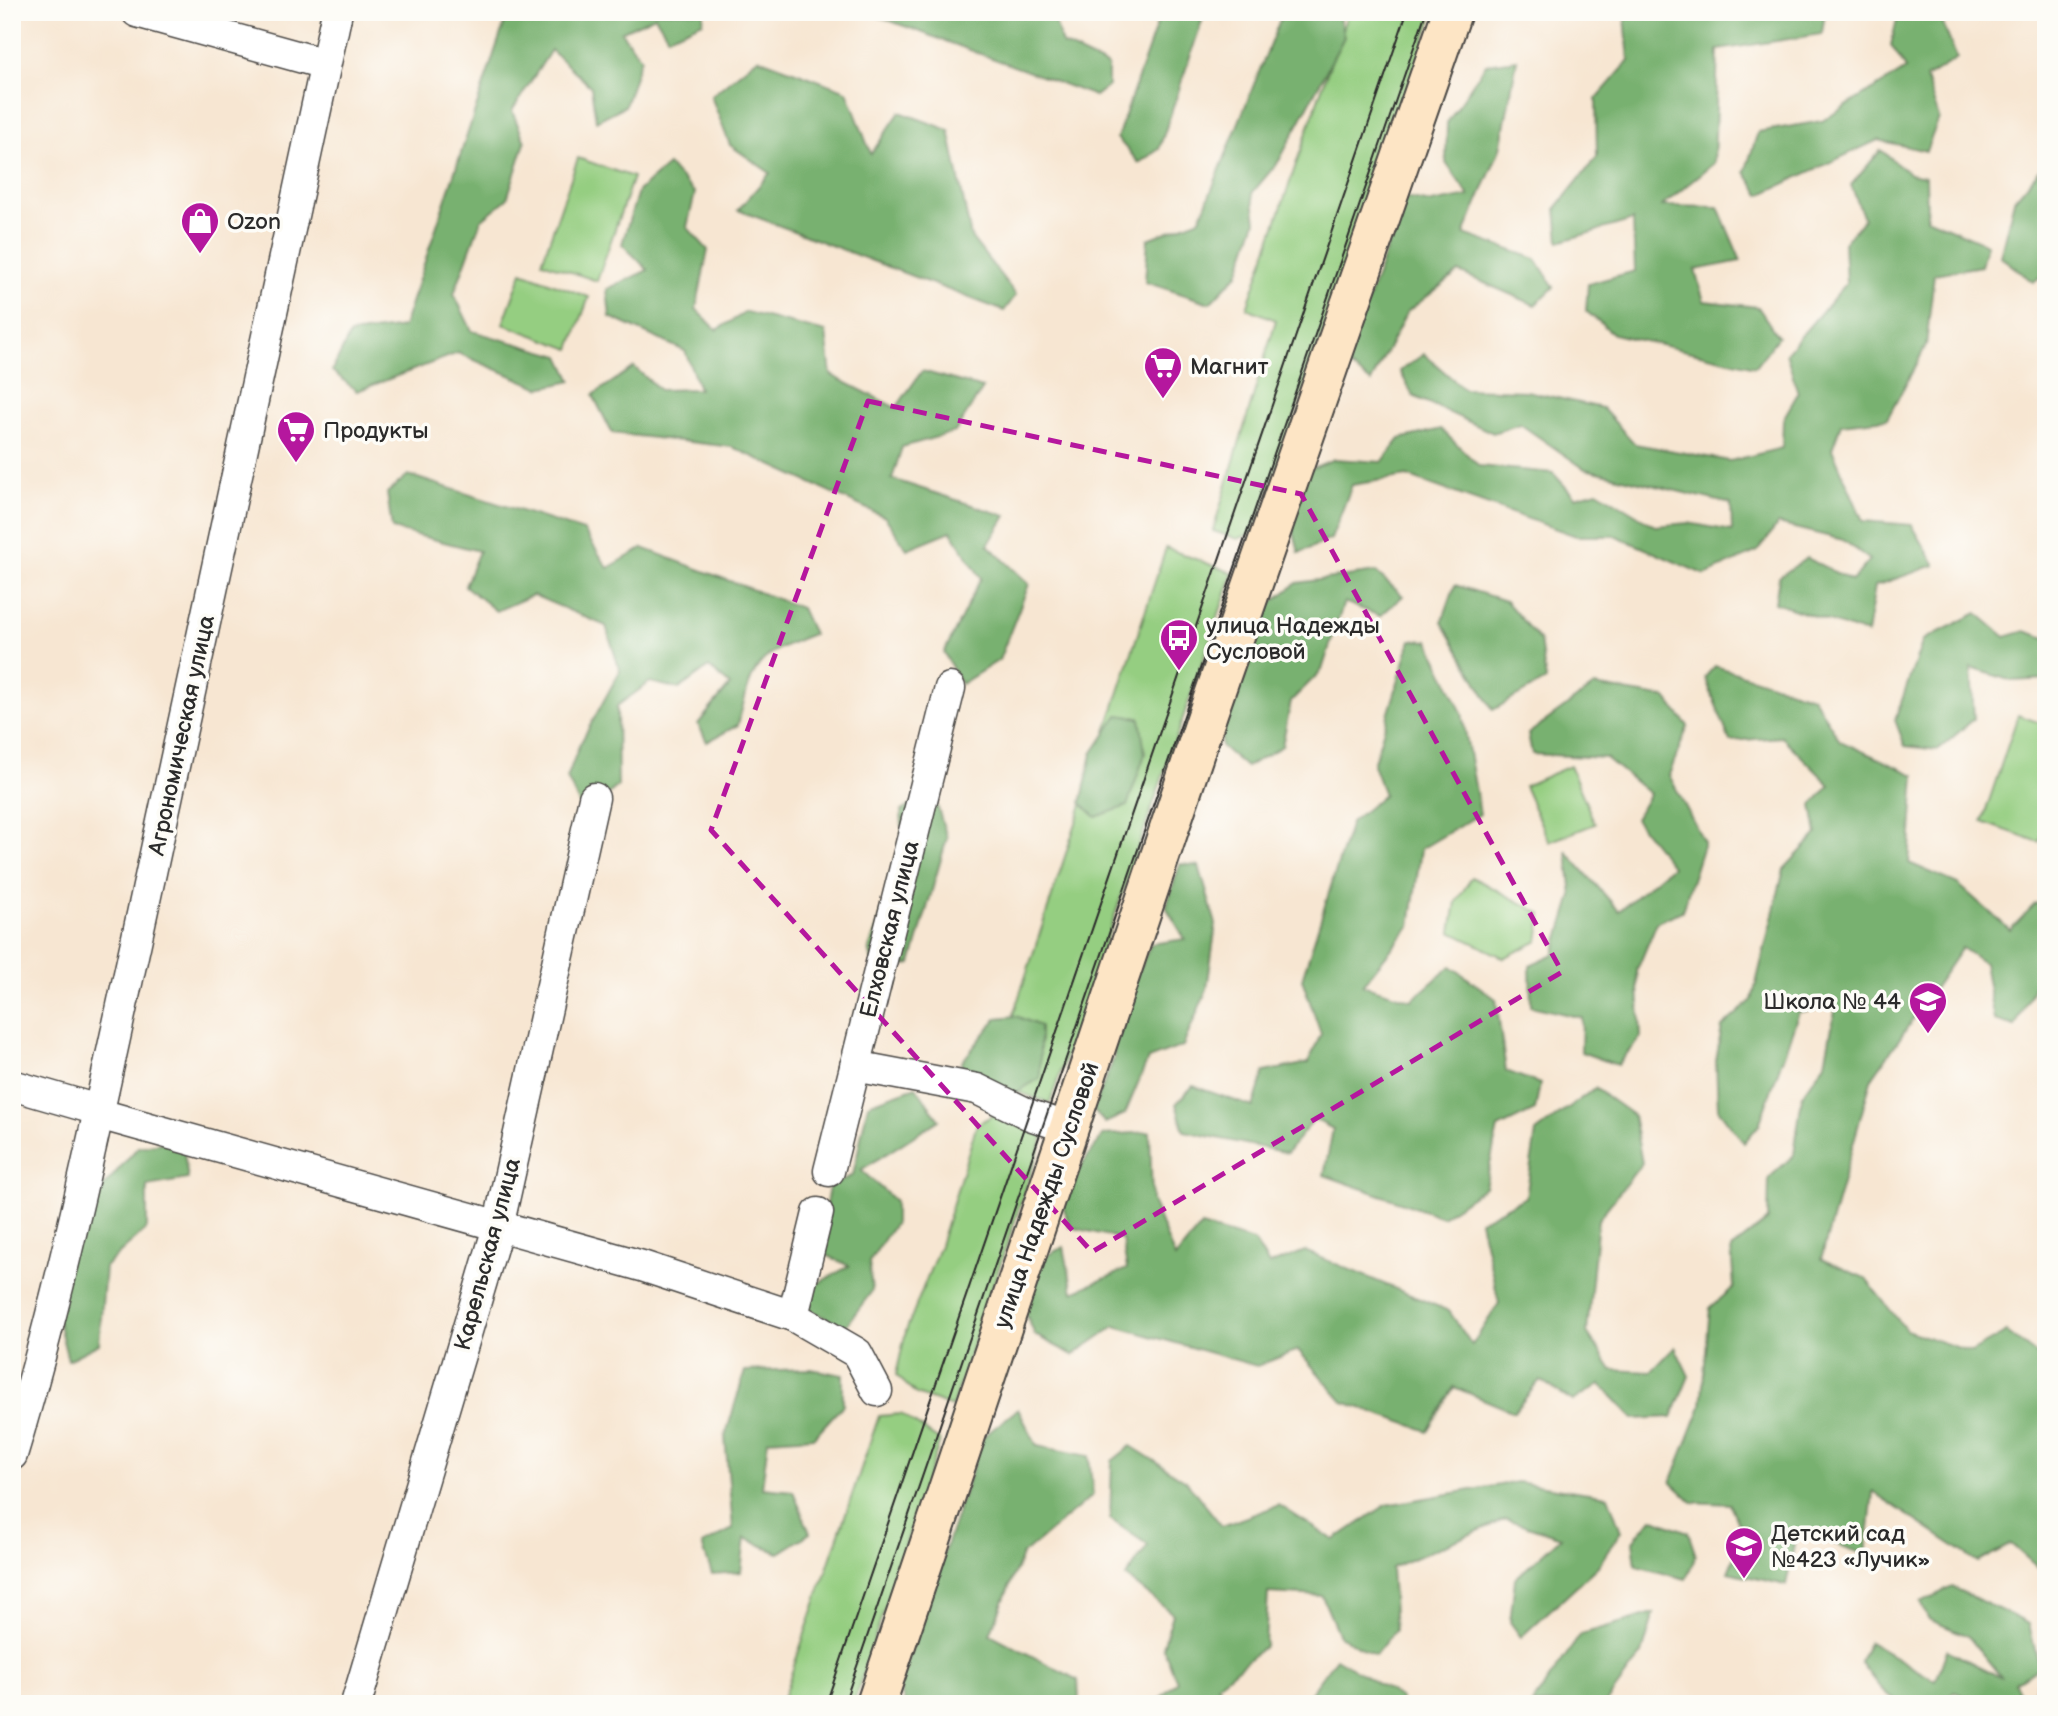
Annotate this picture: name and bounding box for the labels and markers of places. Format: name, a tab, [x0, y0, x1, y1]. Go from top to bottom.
shop icon: Ozon	[179, 200, 221, 255]
place label: Ozon	[227, 208, 281, 236]
supermarket icon: Магнит	[1142, 345, 1184, 400]
place label: Магнит	[1190, 353, 1269, 381]
supermarket icon: Продукты	[275, 409, 317, 464]
place label: Продукты	[323, 417, 429, 445]
place label: улица Надежды Сусловой	[1206, 612, 1380, 666]
bus stop icon: улица Надежды Сусловой	[1158, 617, 1200, 672]
school or university icon: Школа № 44	[1907, 980, 1949, 1035]
place label: Школа № 44	[1763, 988, 1901, 1016]
place label: Детский сад №423 «Лучик»	[1771, 1520, 1930, 1574]
school or university icon: Детский сад №423 «Лучик»	[1723, 1525, 1765, 1580]

